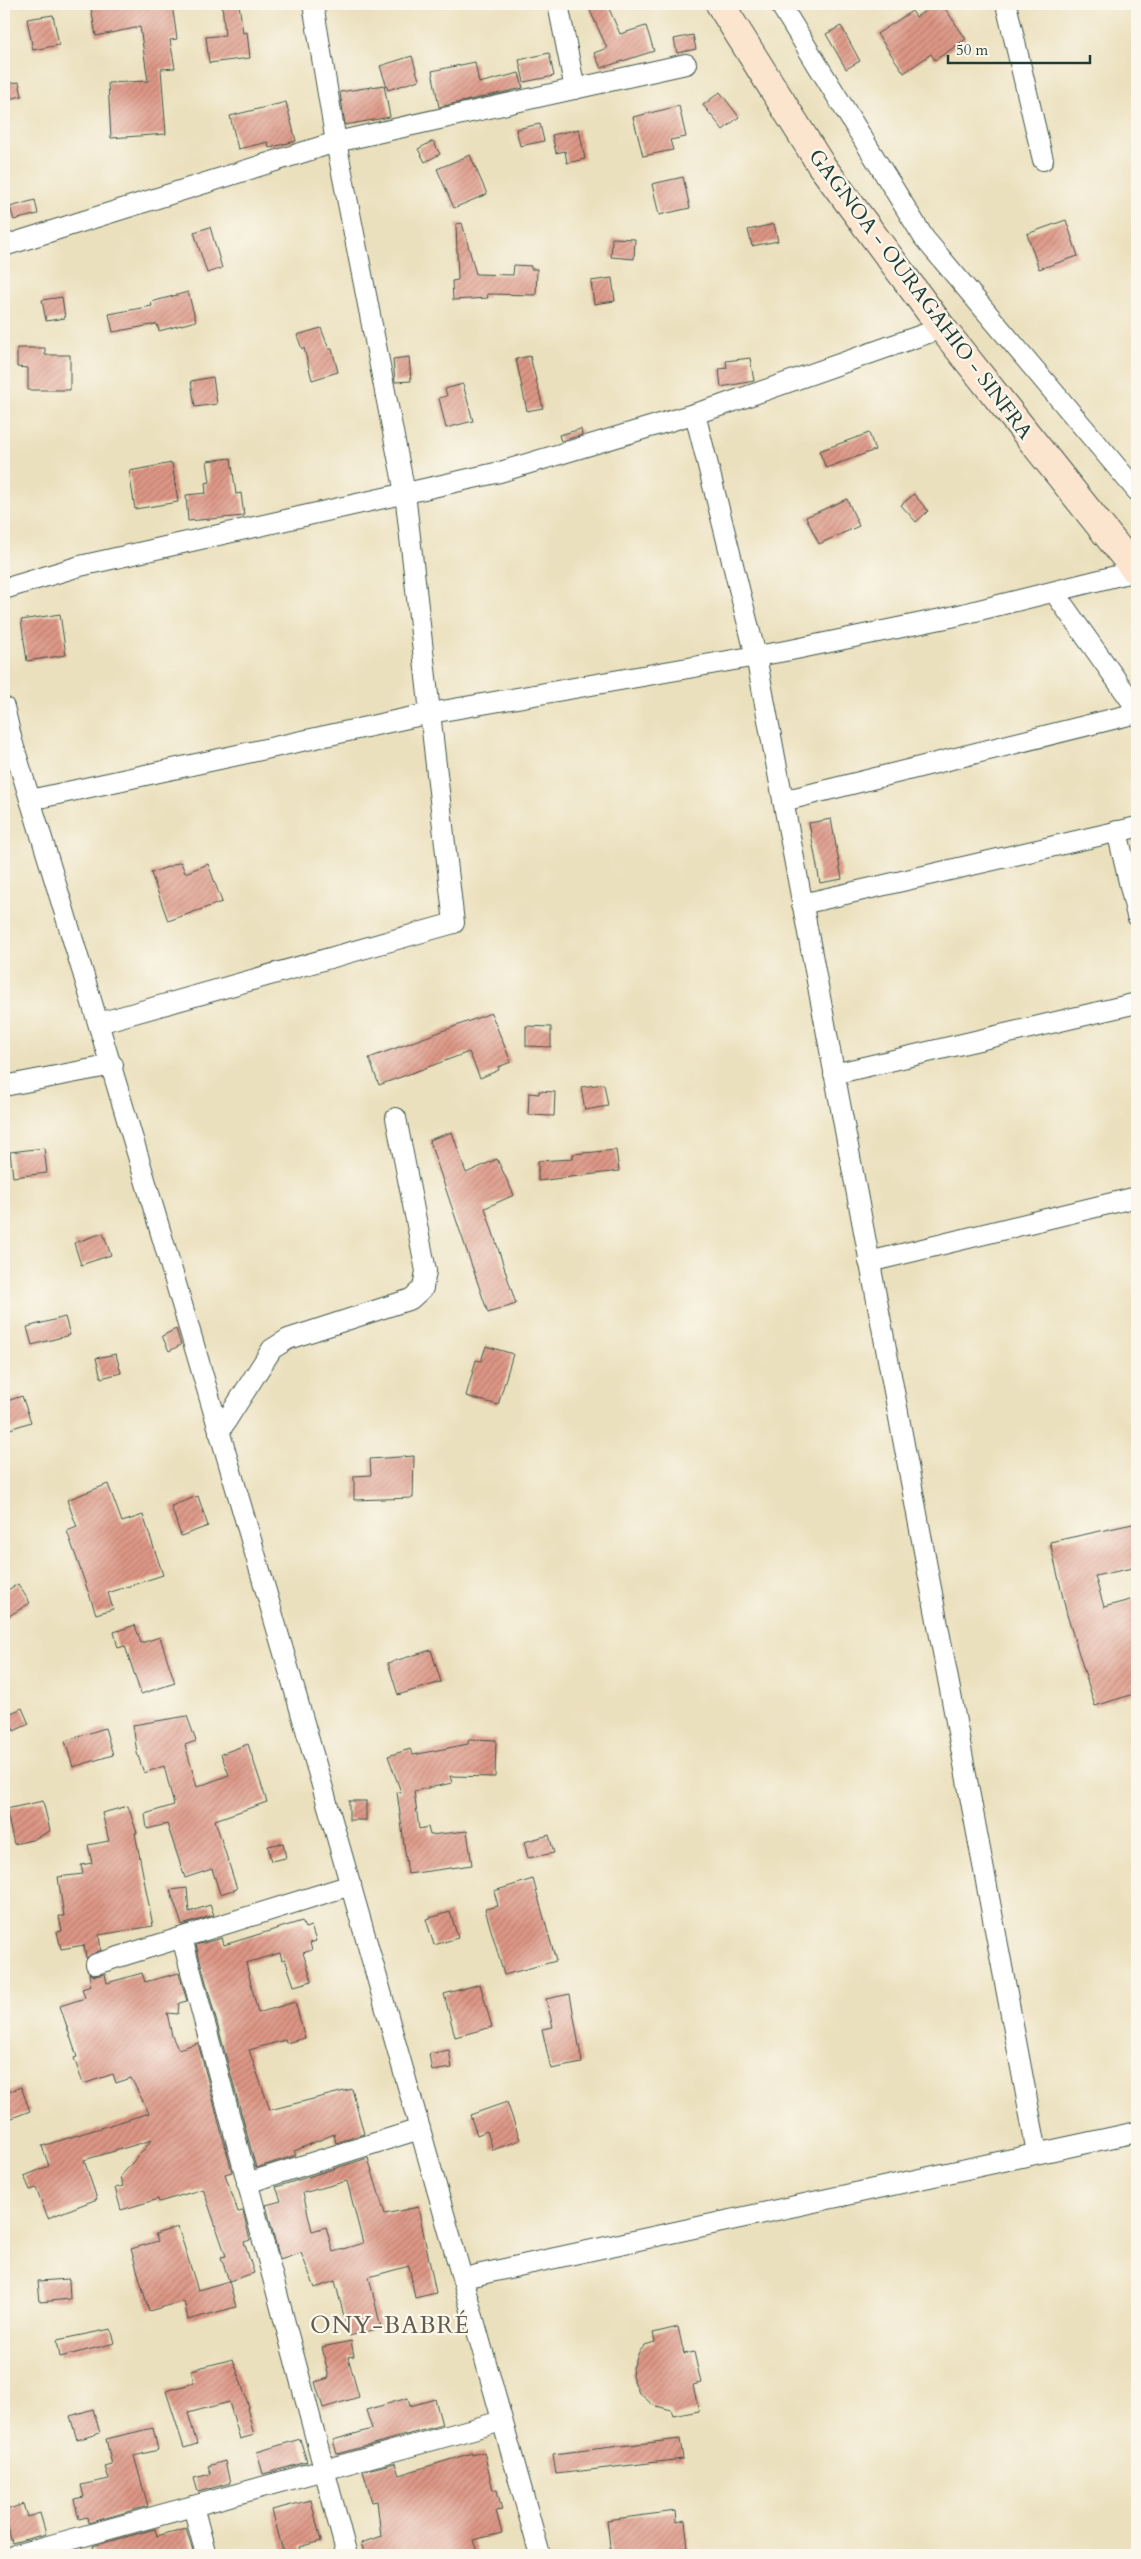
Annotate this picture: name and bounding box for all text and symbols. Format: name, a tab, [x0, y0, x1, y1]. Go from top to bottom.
scale bar	[948, 32, 1091, 64]
text: 50 m	[956, 40, 988, 60]
street label: GAGNOA - OURAGAHIO - SINFRA	[802, 143, 1040, 446]
district label: ONY-BABRÉ	[310, 2309, 470, 2342]

